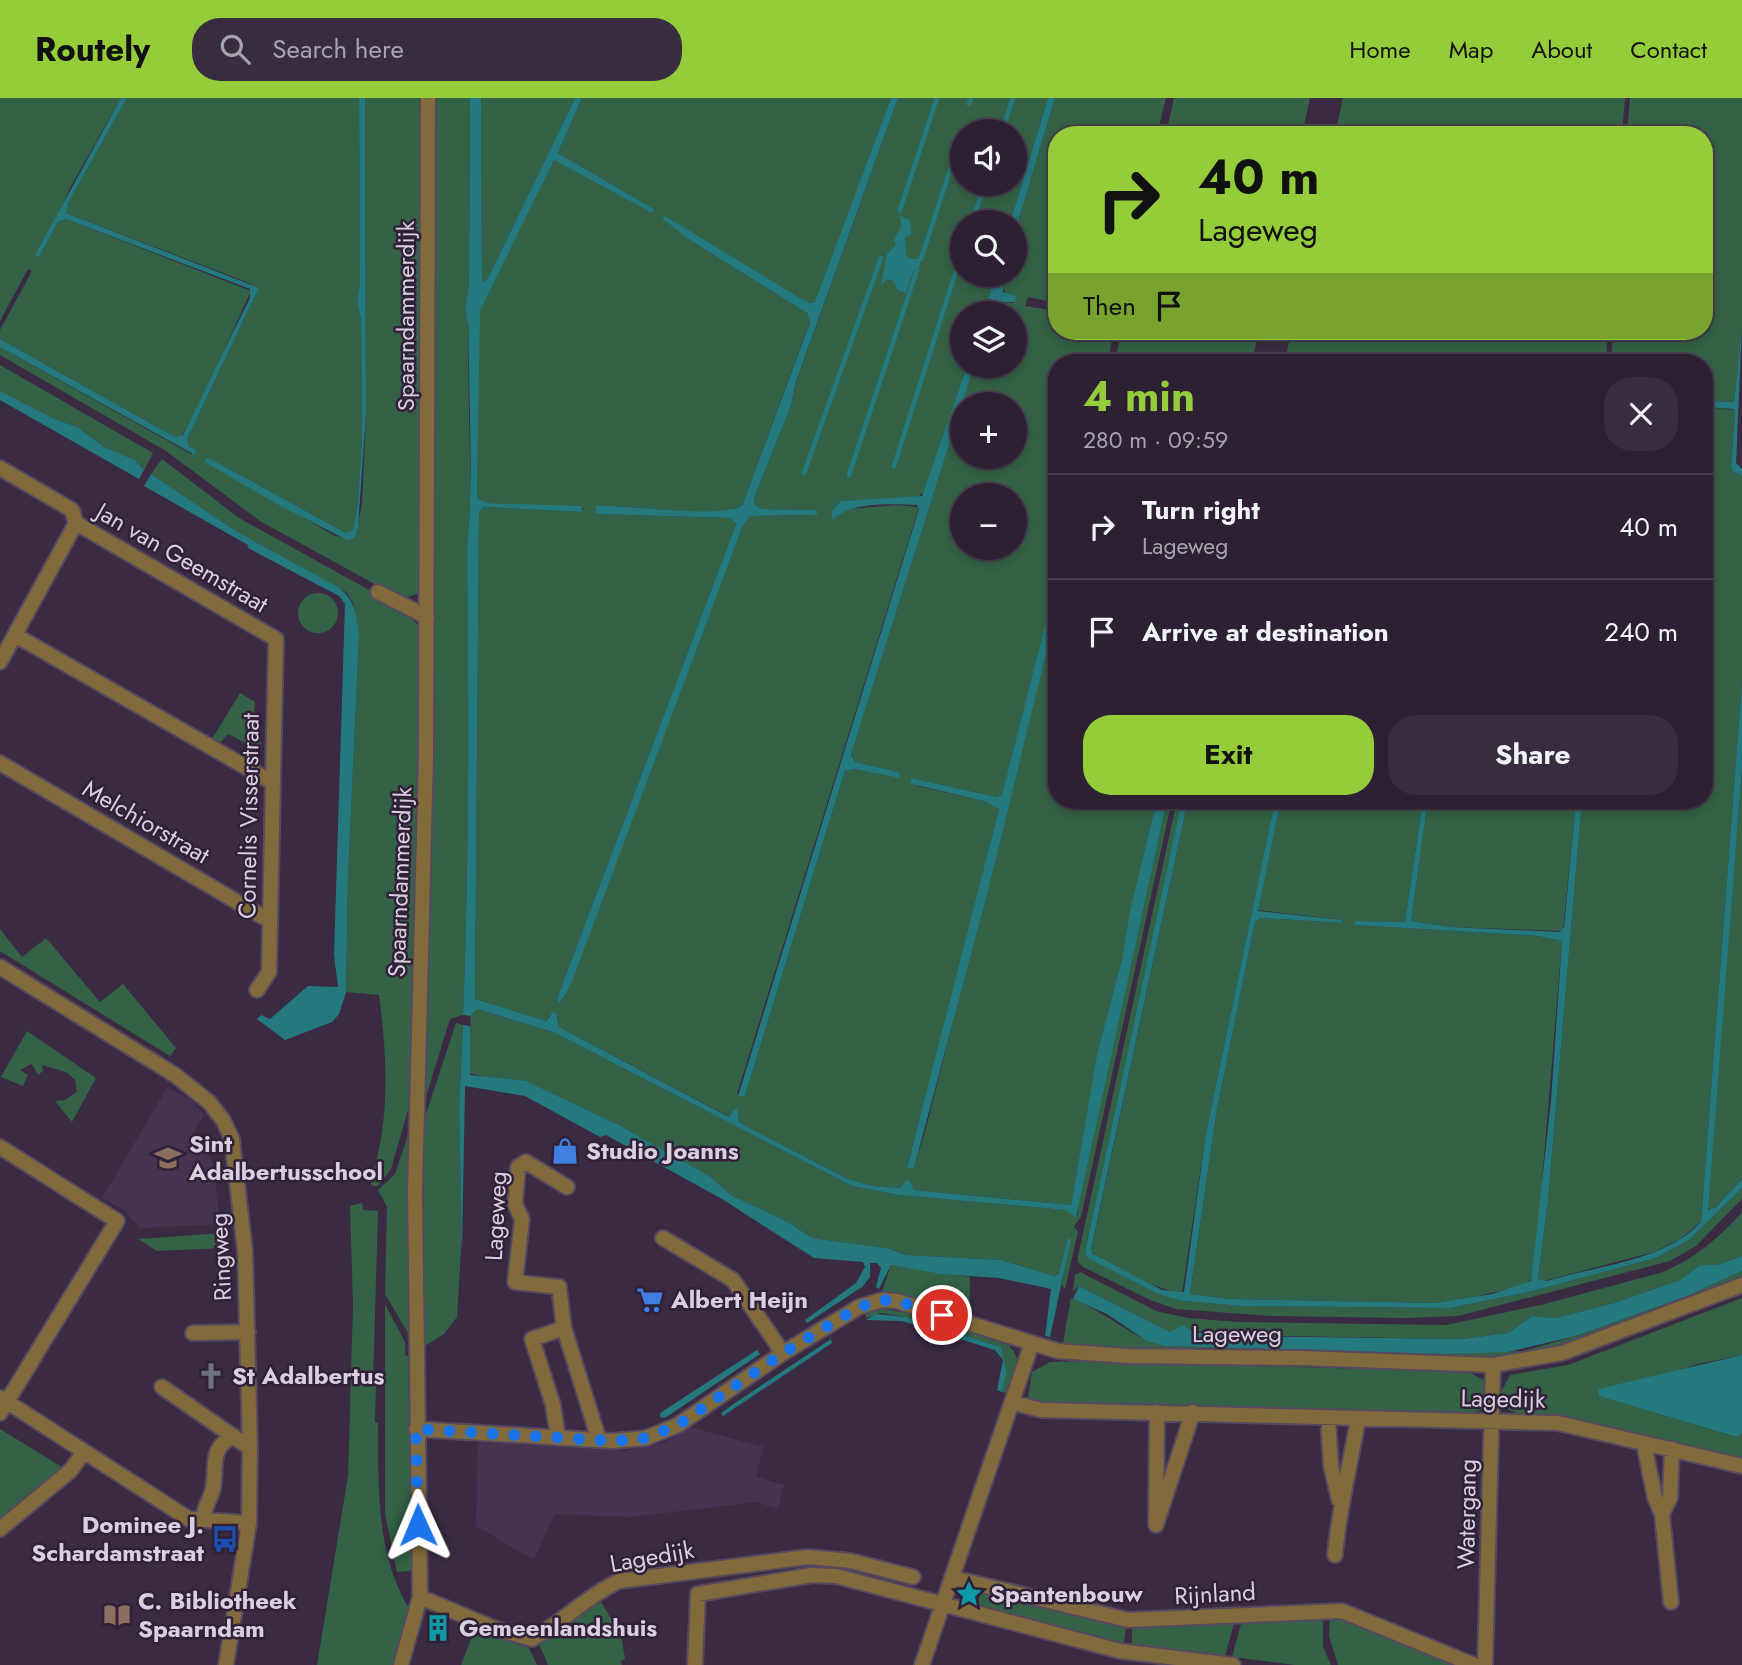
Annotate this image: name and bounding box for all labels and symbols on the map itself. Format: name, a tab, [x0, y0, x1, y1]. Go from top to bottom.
street label: Spaarndammerdijk	[388, 220, 423, 411]
street label: Jan van Geemstraat	[87, 493, 275, 621]
street label: Cornelis Visserstraat	[229, 713, 268, 919]
street label: Melchiorstraat	[76, 771, 216, 872]
street label: Spaarndammerdijk	[379, 786, 420, 978]
place label: Sint Adalbertusschool	[188, 1126, 383, 1189]
place label: Studio Joanns	[586, 1133, 739, 1168]
shop icon: Studio Joanns	[550, 1136, 580, 1166]
school or university icon: Sint Adalbertusschool	[153, 1143, 183, 1173]
street label: Lageweg	[476, 1170, 515, 1262]
street label: Ringweg	[201, 1212, 240, 1302]
place label: Albert Heijn	[670, 1282, 808, 1317]
supermarket icon: Albert Heijn	[635, 1285, 665, 1315]
pin	[912, 1285, 972, 1345]
street label: Lageweg	[1192, 1316, 1282, 1351]
place label: St Adalbertus	[232, 1358, 385, 1393]
church icon: St Adalbertus	[196, 1361, 226, 1391]
street label: Lagedijk	[1460, 1380, 1546, 1417]
street label: Watergang	[1448, 1458, 1485, 1569]
position arrow	[381, 1488, 455, 1562]
place label: Dominee J. Schardamstraat	[31, 1507, 204, 1570]
bus stop icon: Dominee J. Schardamstraat	[210, 1524, 240, 1554]
street label: Lagedijk	[607, 1532, 697, 1581]
street label: Rijnland	[1173, 1574, 1257, 1613]
place label: Spantenbouw	[990, 1576, 1143, 1611]
place icon: Spantenbouw	[954, 1579, 984, 1609]
place label: C. Bibliotheek Spaarndam	[138, 1583, 297, 1646]
library icon: C. Bibliotheek Spaarndam	[102, 1600, 132, 1630]
place label: Gemeenlandshuis	[459, 1610, 657, 1645]
building icon: Gemeenlandshuis	[423, 1613, 453, 1643]

